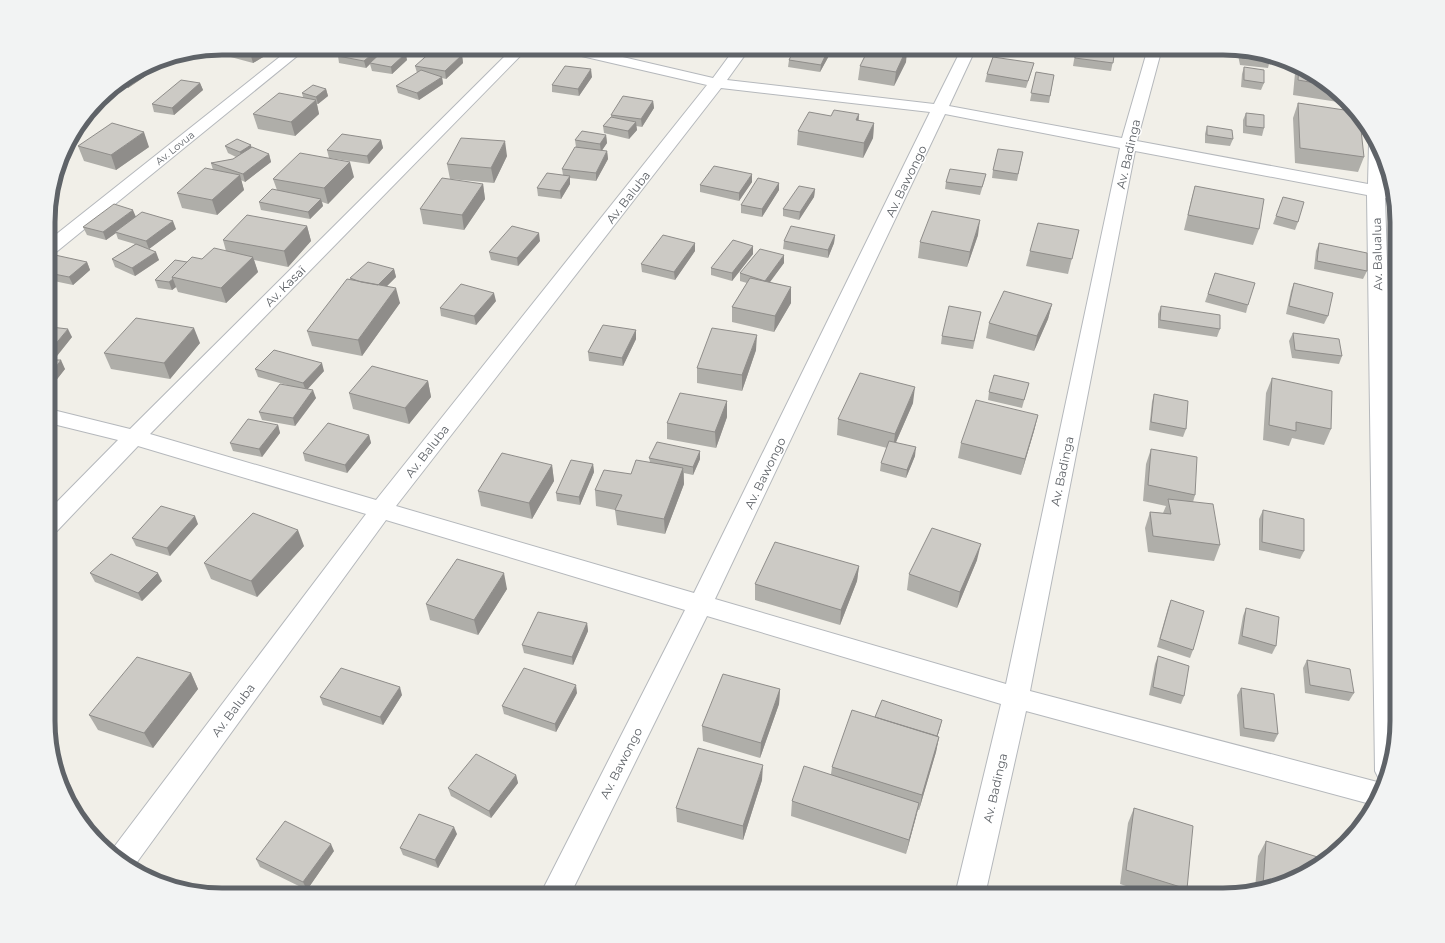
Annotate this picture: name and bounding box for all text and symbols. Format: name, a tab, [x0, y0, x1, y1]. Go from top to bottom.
street label: Av. Badinga	[1113, 118, 1143, 190]
street label: Av. Lovua	[153, 128, 197, 168]
street label: Av. Bawongo	[882, 143, 930, 219]
street label: Av. Baluba	[603, 168, 653, 226]
street label: Av. Balualua	[1369, 217, 1385, 291]
street label: Av. Kasaï	[261, 262, 309, 310]
street label: Av. Baluba	[402, 422, 452, 480]
street label: Av. Bawongo	[741, 435, 789, 511]
street label: Av. Badinga	[1047, 435, 1077, 507]
street label: Av. Baluba	[208, 680, 258, 740]
street label: Av. Bawongo	[597, 725, 645, 801]
street label: Av. Badinga	[980, 752, 1010, 824]

